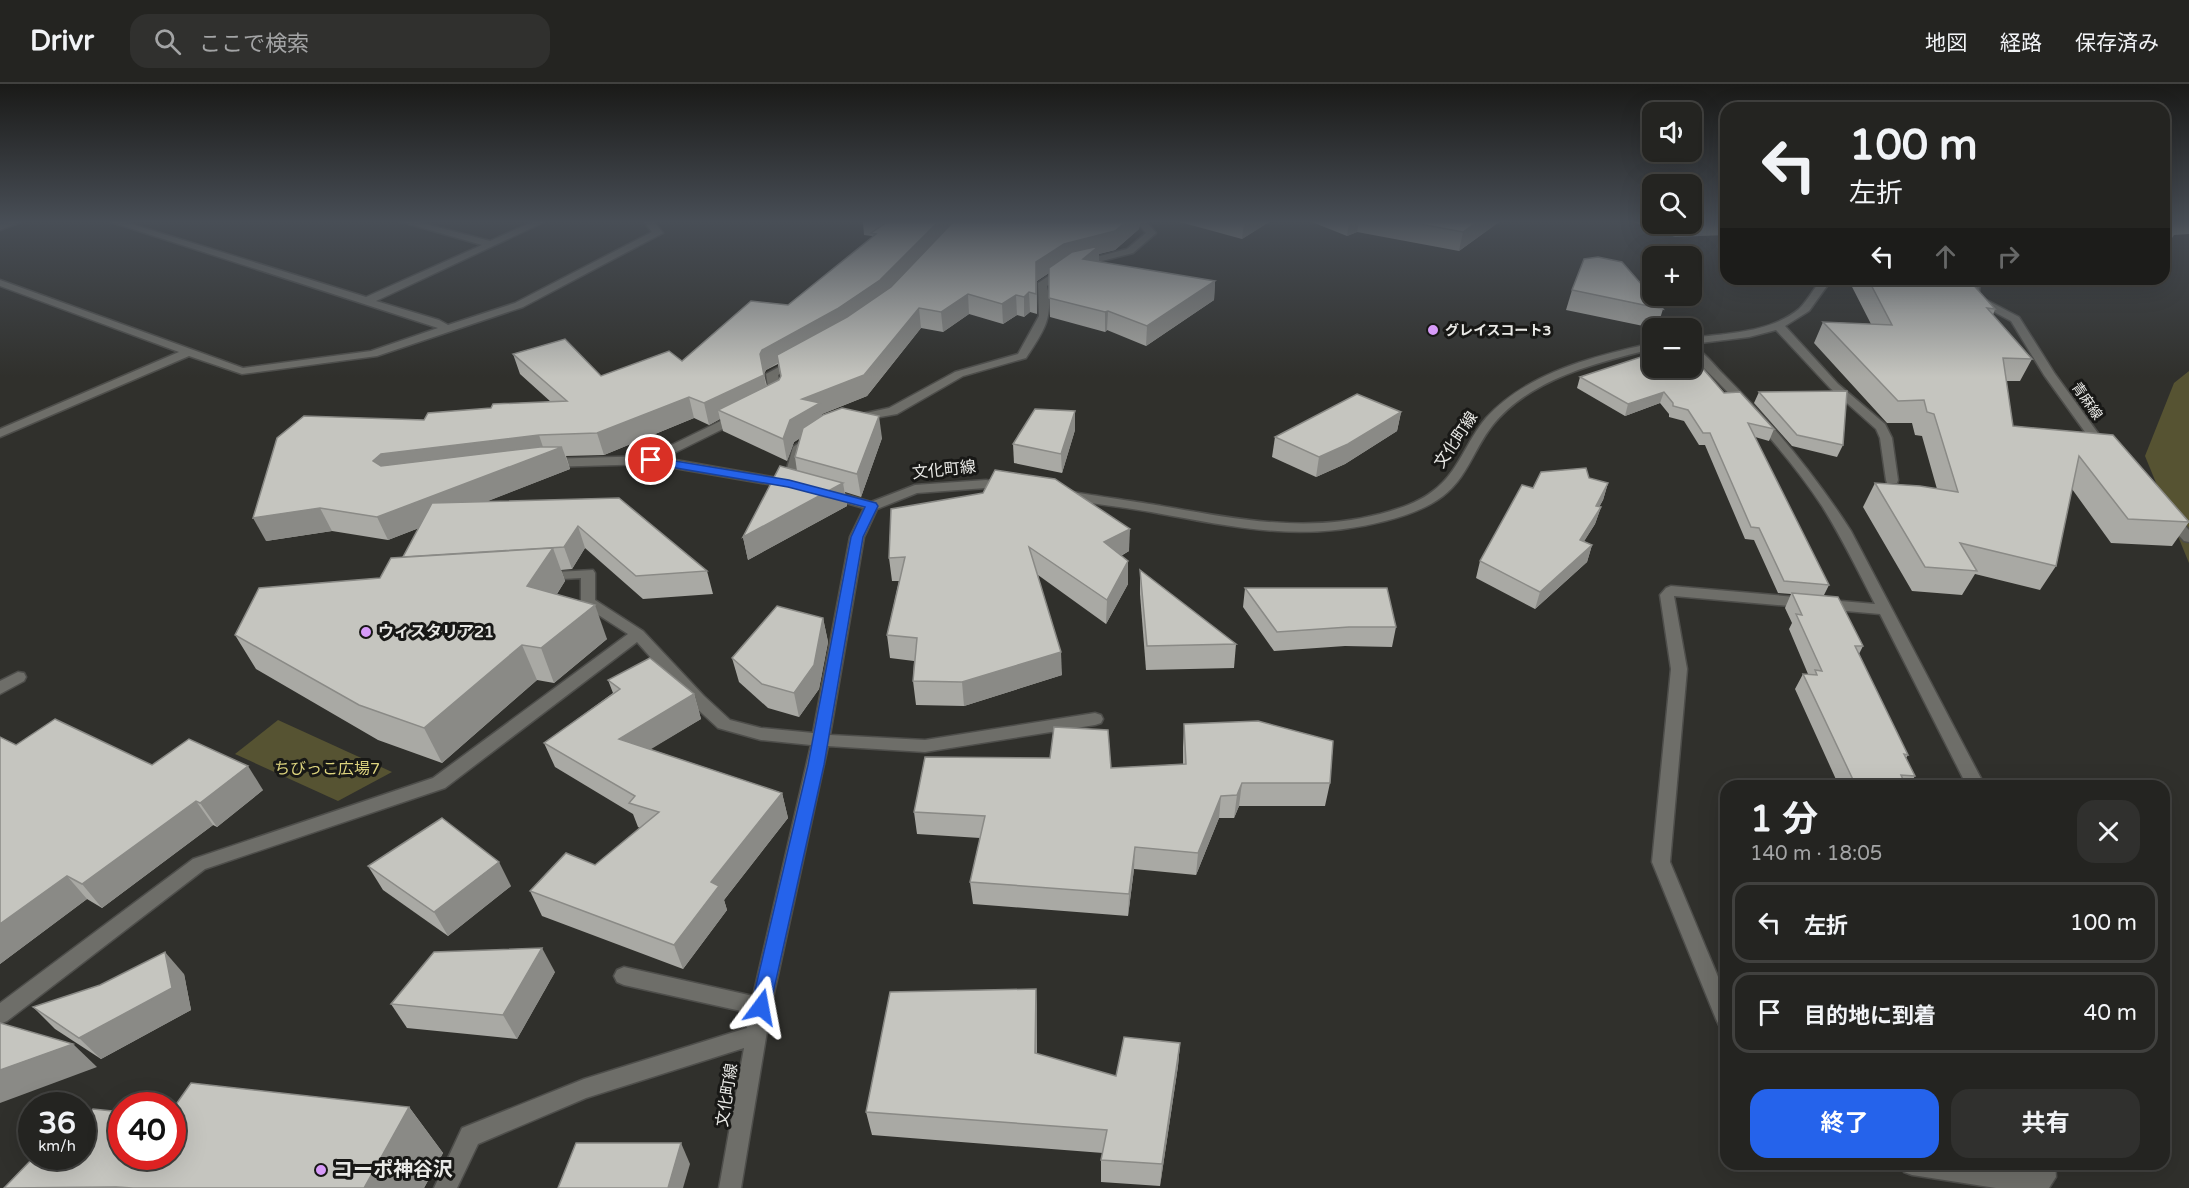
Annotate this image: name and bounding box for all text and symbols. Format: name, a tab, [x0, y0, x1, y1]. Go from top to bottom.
search box	[130, 14, 550, 68]
text: Drivr	[30, 24, 94, 58]
icon: search	[151, 25, 184, 58]
text: ここで検索	[199, 31, 309, 57]
text: 地図	[1925, 31, 1967, 56]
text: 経路	[2000, 31, 2042, 56]
text: 保存済み	[2075, 31, 2159, 56]
map controls	[1642, 102, 1702, 378]
button: sound	[1642, 102, 1702, 162]
text: 100 m	[1849, 120, 1978, 171]
icon: left	[1750, 126, 1828, 204]
button: search	[1642, 174, 1702, 234]
text: 左折	[1849, 177, 1903, 210]
icon: left	[1866, 240, 1899, 273]
icon: ahead	[1929, 240, 1962, 273]
icon: right	[1992, 240, 2025, 273]
button: +	[1642, 246, 1702, 306]
button: −	[1642, 318, 1702, 378]
place label: グレイスコート3	[1445, 322, 1552, 339]
marker: グレイスコート3	[1426, 323, 1440, 337]
street label: 青麻線	[2068, 379, 2106, 423]
street label: 文化町線	[1430, 408, 1482, 472]
pin	[625, 434, 676, 485]
icon: arrive	[634, 443, 667, 476]
street label: 文化町線	[911, 457, 977, 483]
place label: ウィスタリア21	[378, 622, 494, 642]
marker: ウィスタリア21	[359, 625, 373, 639]
park label: ちびっこ広場7	[274, 759, 380, 779]
text: 1 分	[1750, 798, 1818, 841]
button: close	[2077, 800, 2140, 863]
text: 140 m · 18:05	[1750, 842, 1882, 866]
icon: left	[1753, 906, 1786, 939]
text: 100 m	[2070, 910, 2137, 936]
text: 左折	[1804, 913, 1848, 939]
position arrow	[729, 975, 793, 1039]
icon: arrive	[1753, 996, 1786, 1029]
text: 40 m	[2083, 1000, 2137, 1026]
text: 目的地に到着	[1804, 1003, 1936, 1029]
street label: 文化町線	[712, 1062, 742, 1128]
button: 終了	[1750, 1089, 1939, 1158]
button: 共有	[1951, 1089, 2140, 1158]
speed limit sign: 40	[108, 1092, 186, 1170]
text: 36	[38, 1105, 76, 1142]
text: km/h	[38, 1137, 76, 1155]
place label: コーポ神谷沢	[333, 1158, 453, 1182]
marker: コーポ神谷沢	[314, 1163, 328, 1177]

